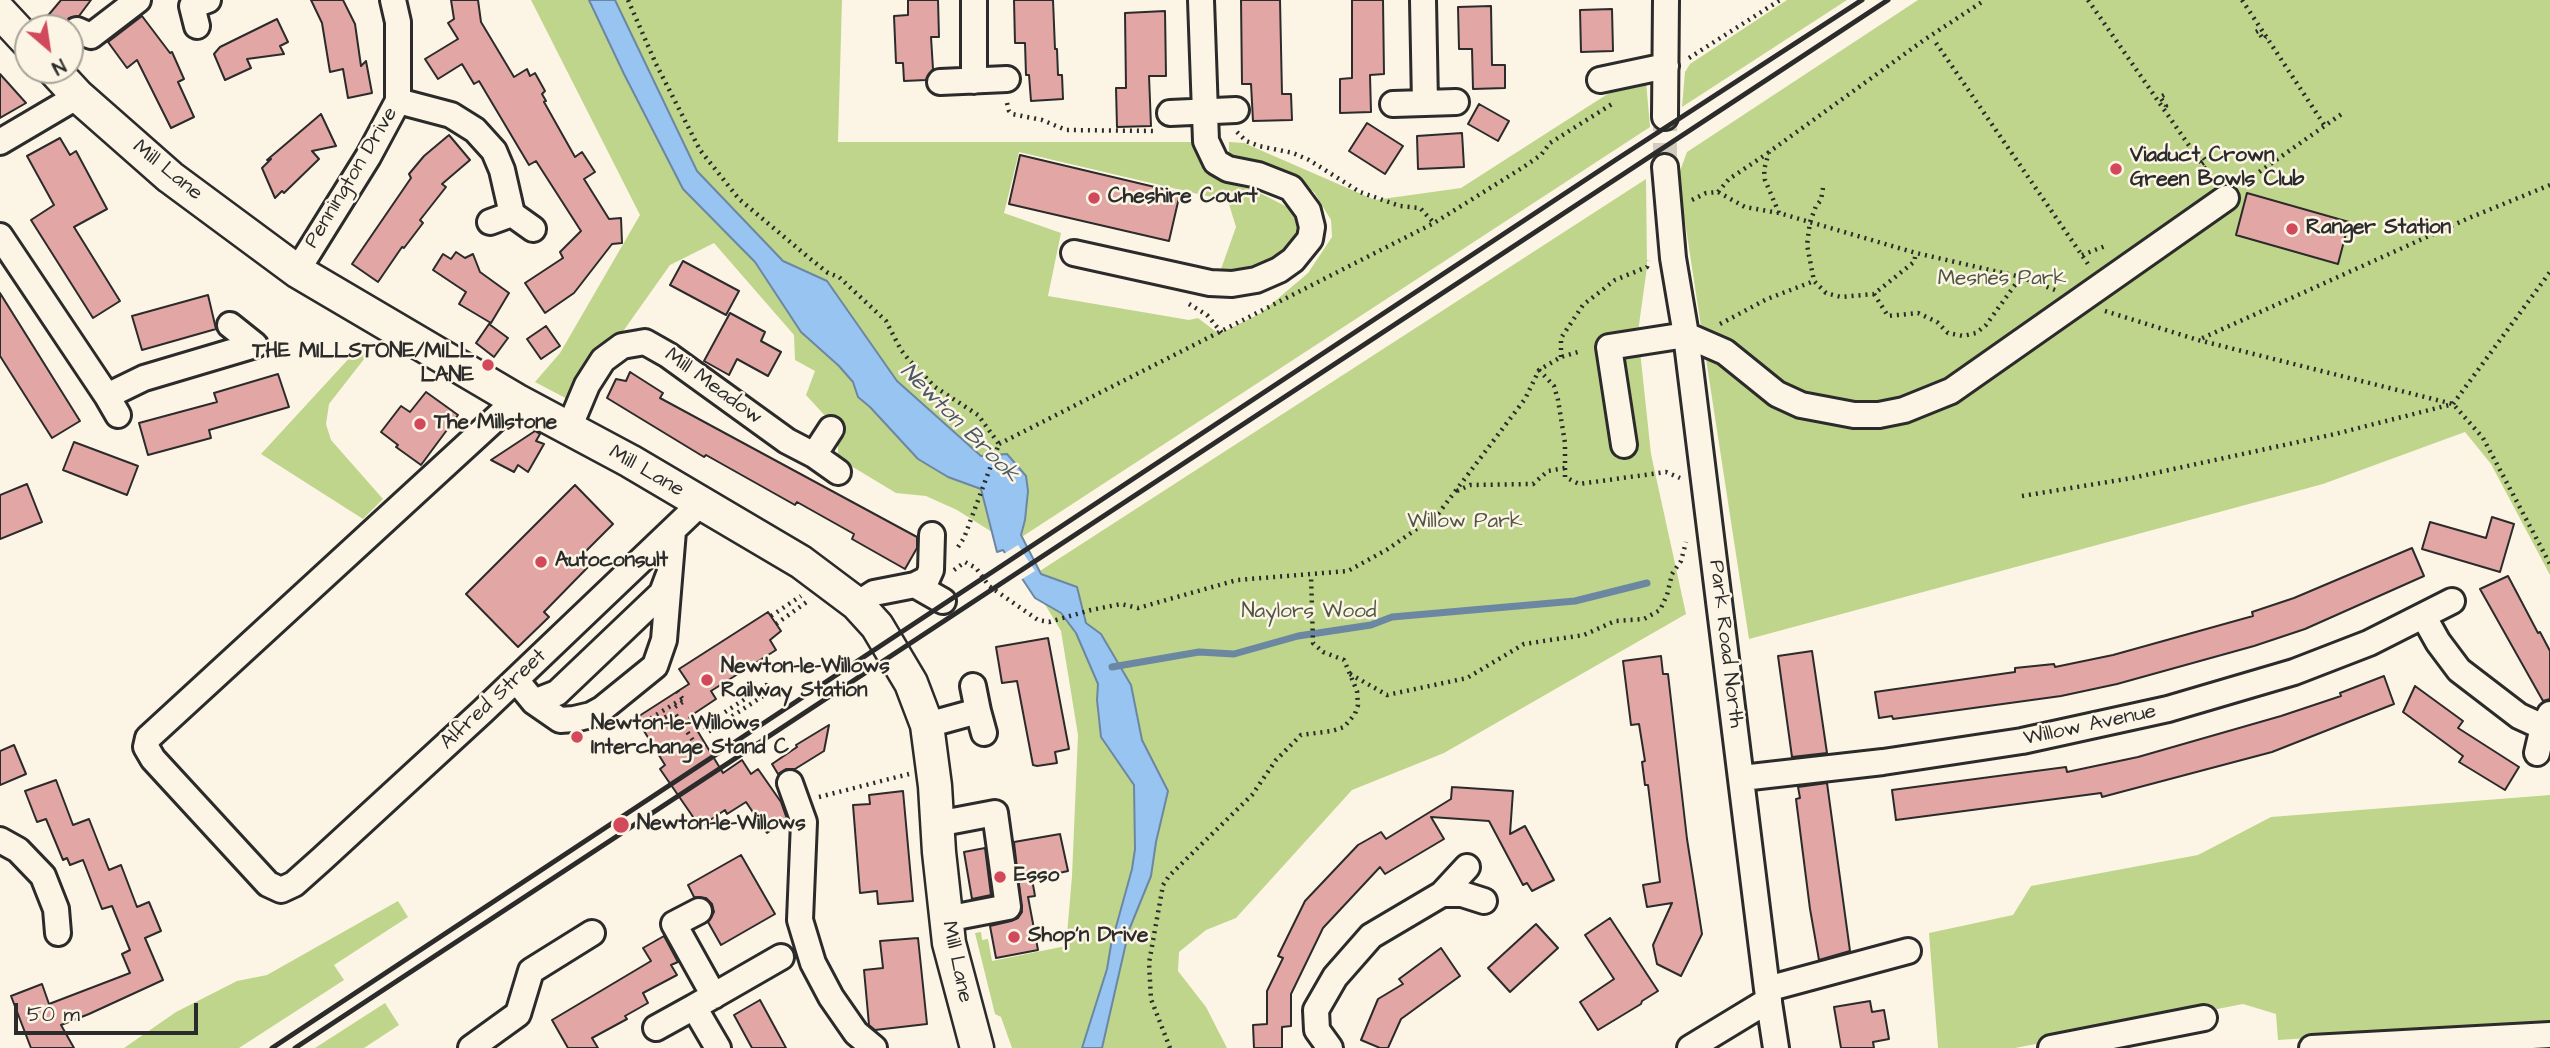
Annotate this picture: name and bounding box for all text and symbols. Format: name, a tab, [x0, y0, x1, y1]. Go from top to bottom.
north arrow	[14, 14, 84, 84]
text: N	[47, 51, 70, 81]
street label: Pennington Drive	[300, 103, 404, 253]
street label: Mill Lane	[127, 135, 207, 207]
place label: Viaduct Crown Green Bowls Club	[2130, 144, 2304, 194]
marker: Viaduct Crown Green Bowls Club	[2108, 161, 2124, 177]
place label: Cheshire Court	[1108, 185, 1258, 211]
marker: Cheshire Court	[1086, 190, 1102, 206]
place label: Ranger Station	[2306, 216, 2451, 242]
marker: Ranger Station	[2284, 221, 2300, 237]
park label: Mesnes Park	[1938, 267, 2066, 293]
place label: THE MILLSTONE/MILL LANE	[252, 340, 474, 390]
street label: Mill Meadow	[659, 343, 767, 431]
marker: THE MILLSTONE/MILL LANE	[480, 357, 496, 373]
water label: Newton Brook	[894, 359, 1024, 489]
place label: The Millstone	[434, 411, 557, 437]
marker: The Millstone	[412, 416, 428, 432]
street label: Mill Lane	[604, 440, 688, 504]
park label: Willow Park	[1407, 510, 1523, 536]
place label: Autoconsult	[555, 549, 668, 575]
marker: Autoconsult	[533, 554, 549, 570]
street label: Park Road North	[1702, 559, 1748, 729]
park label: Naylors Wood	[1241, 600, 1377, 626]
street label: Alfred Street	[436, 644, 552, 756]
place label: Newton-le-Willows Railway Station	[721, 655, 890, 705]
marker: Newton-le-Willows Railway Station	[699, 672, 715, 688]
street label: Willow Avenue	[2021, 700, 2159, 752]
place label: Newton-le-Willows Interchange Stand C	[591, 712, 789, 762]
marker: Newton-le-Willows Interchange Stand C	[569, 729, 585, 745]
place label: Newton-le-Willows	[637, 812, 806, 838]
marker: Newton-le-Willows	[611, 815, 631, 835]
place label: Esso	[1014, 864, 1059, 890]
marker: Esso	[992, 869, 1008, 885]
street label: Mill Lane	[935, 919, 977, 1005]
place label: Shop'n Drive	[1028, 924, 1148, 950]
marker: Shop'n Drive	[1006, 929, 1022, 945]
scale bar	[18, 988, 201, 1032]
text: 50 m	[27, 1000, 80, 1029]

